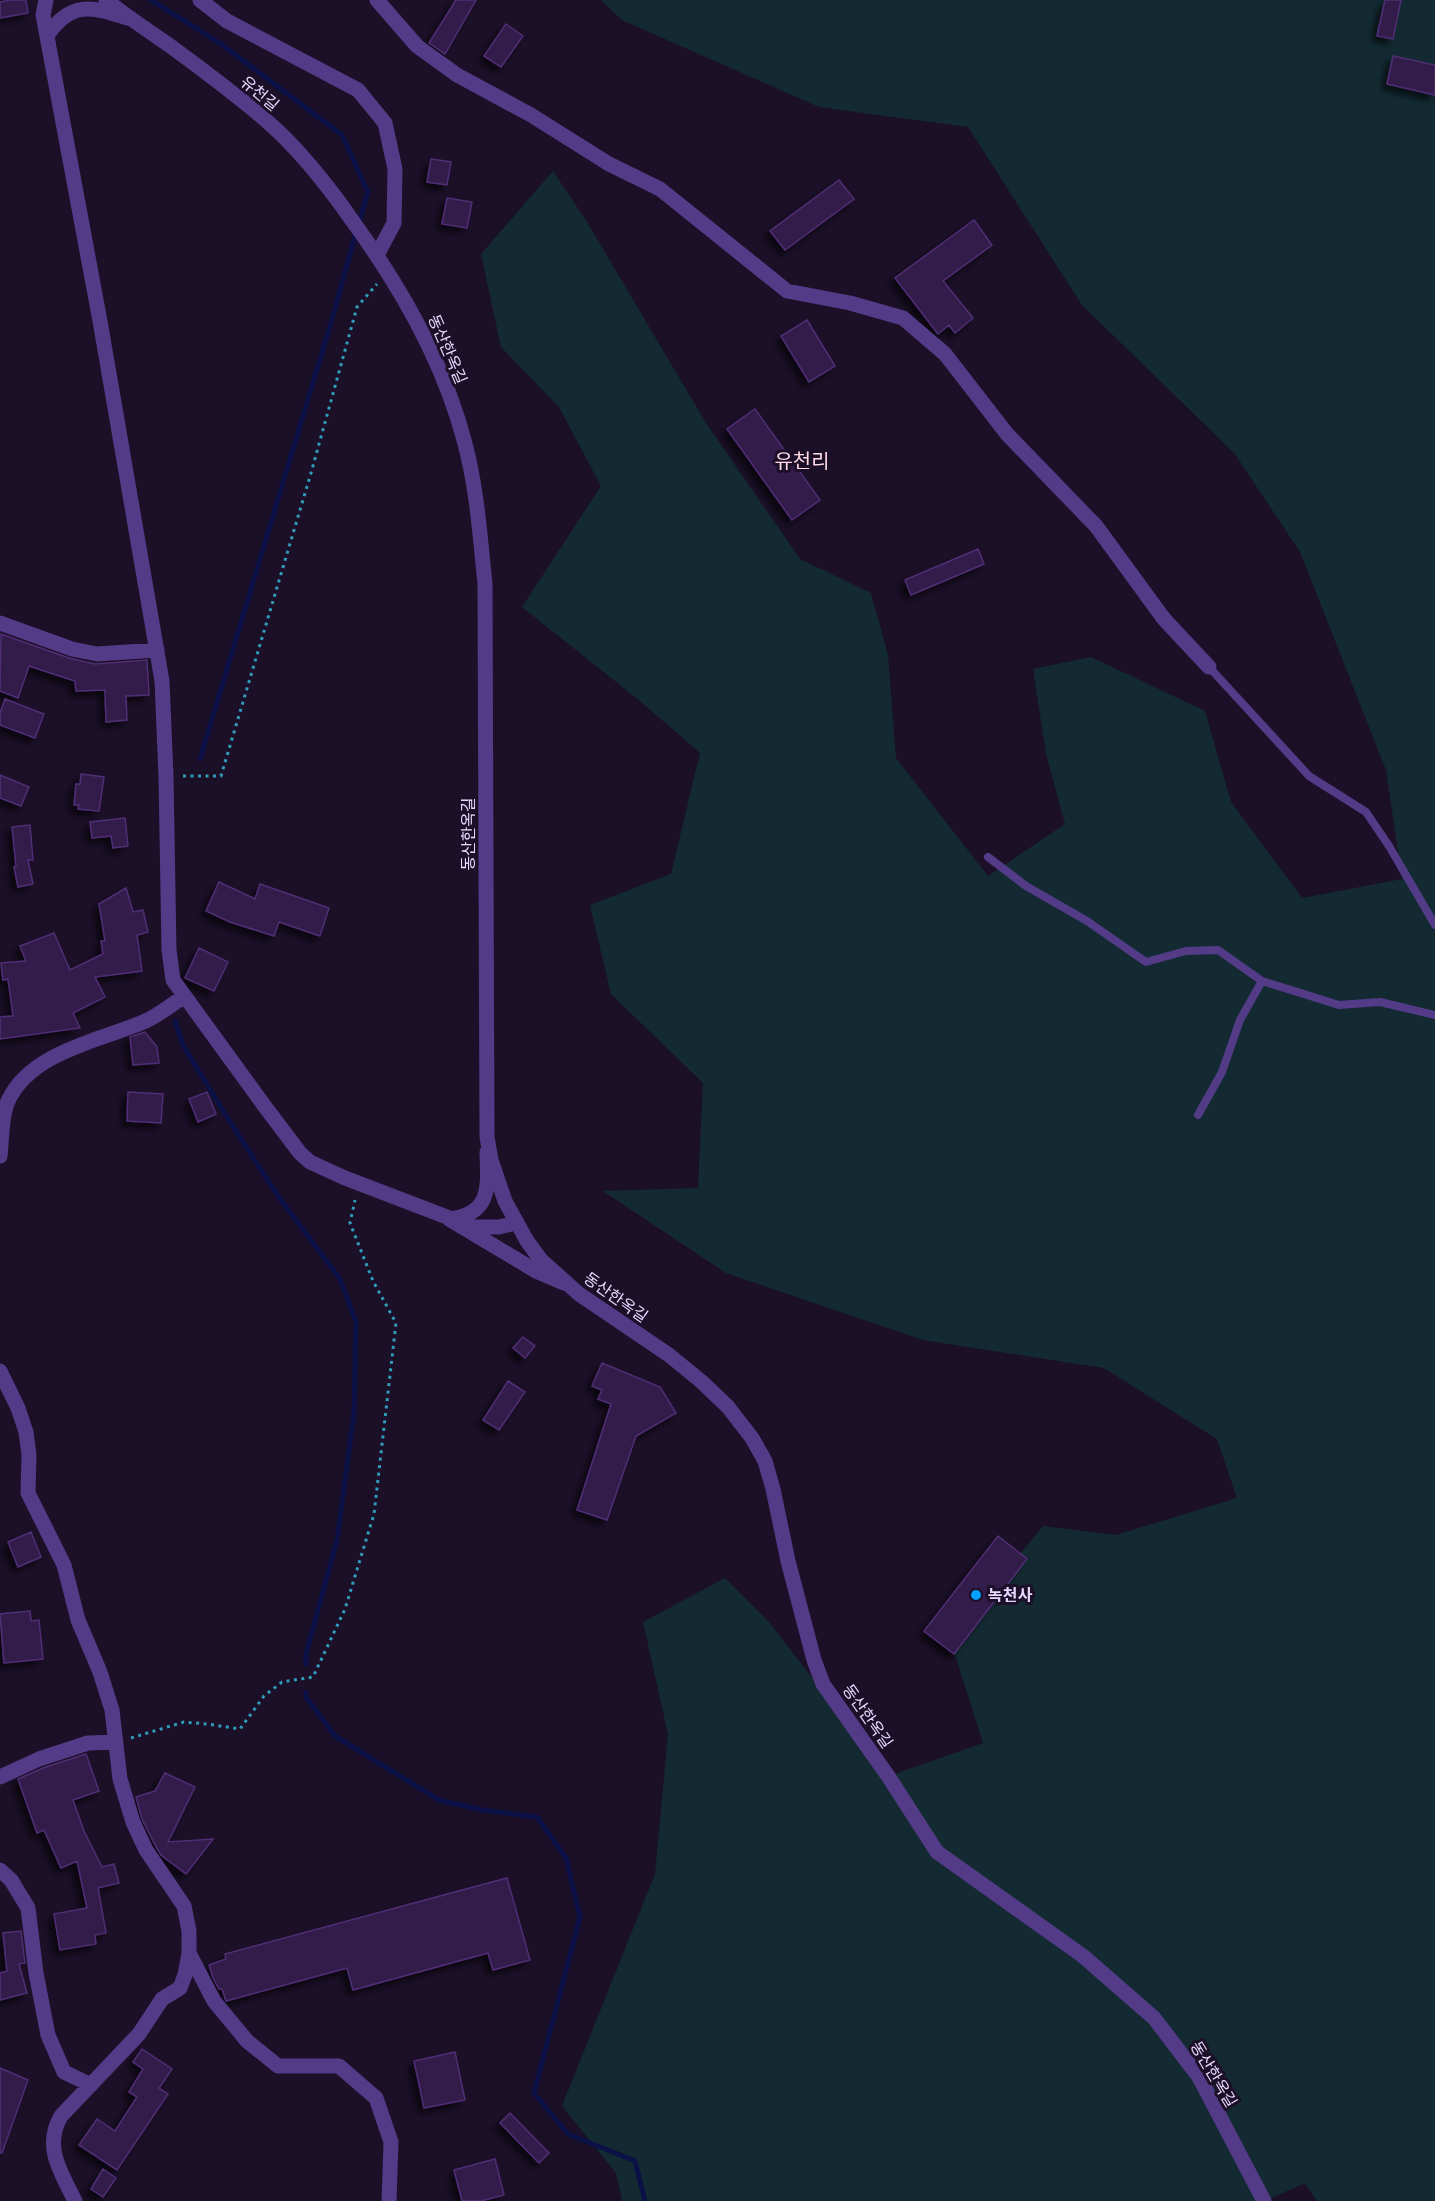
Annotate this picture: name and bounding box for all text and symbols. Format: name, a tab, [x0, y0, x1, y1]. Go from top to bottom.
street label: 유천길	[237, 73, 282, 114]
street label: 동산한옥길	[425, 312, 470, 386]
district label: 유천리	[774, 450, 830, 472]
street label: 동산한옥길	[460, 797, 477, 871]
street label: 동산한옥길	[581, 1269, 651, 1325]
place label: 녹천사	[988, 1586, 1032, 1604]
marker: 녹천사	[969, 1588, 983, 1602]
street label: 동산한옥길	[840, 1681, 896, 1751]
street label: 동산한옥길	[1187, 2038, 1240, 2110]

